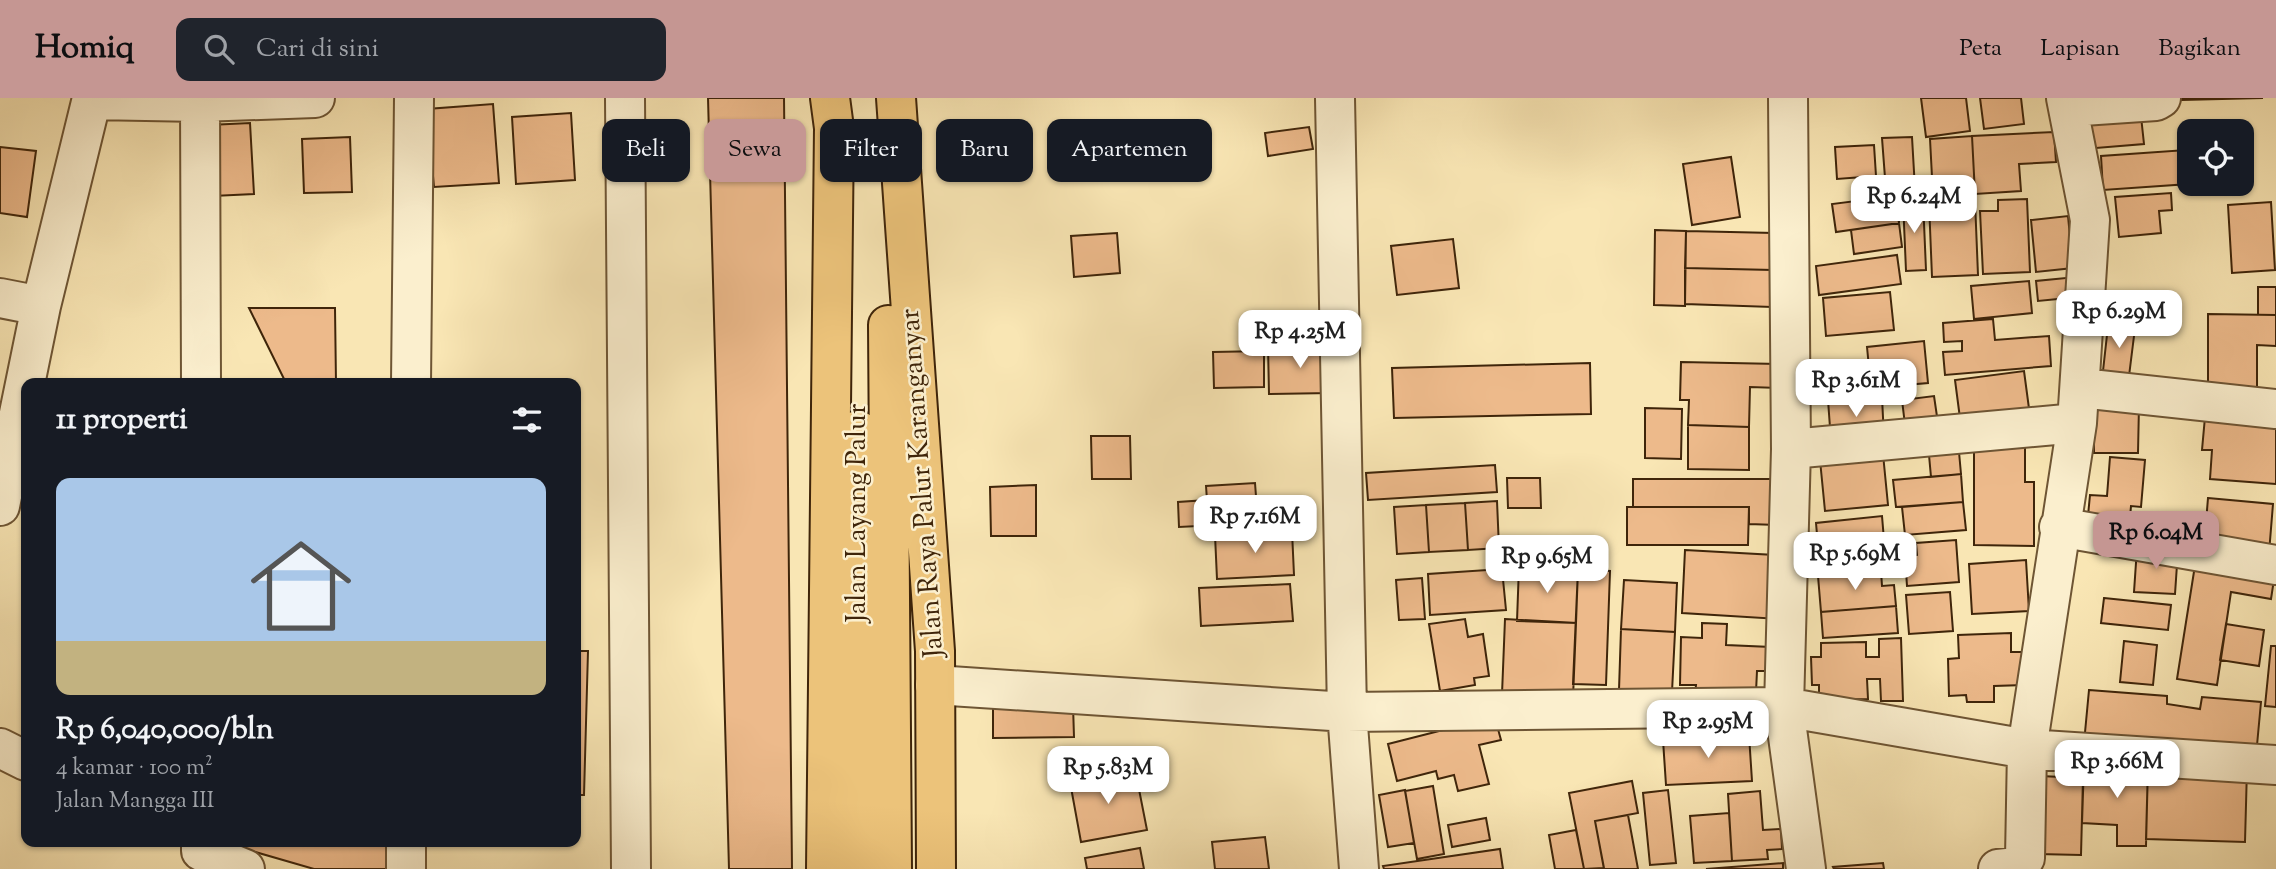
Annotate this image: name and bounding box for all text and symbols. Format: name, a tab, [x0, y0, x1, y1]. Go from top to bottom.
search box	[176, 18, 666, 81]
text: Homiq	[35, 25, 134, 73]
icon: search	[200, 30, 238, 68]
text: Cari di sini	[256, 31, 379, 68]
text: Peta	[1959, 32, 2002, 66]
text: Lapisan	[2040, 32, 2120, 66]
text: Bagikan	[2158, 32, 2241, 66]
chip: Beli	[602, 119, 690, 182]
chip: Sewa	[704, 119, 806, 182]
chip: Filter	[820, 119, 922, 182]
chip: Baru	[936, 119, 1033, 182]
chip: Apartemen	[1047, 119, 1212, 182]
map controls	[2177, 119, 2254, 196]
button: locate	[2177, 119, 2254, 196]
pin: Rp 6.24M	[1842, 176, 1986, 235]
text: Rp 6.24M	[1867, 181, 1961, 214]
pin: Rp 6.29M	[2047, 290, 2191, 350]
text: Rp 6.29M	[2072, 296, 2166, 329]
street label: Jalan Raya Palur Karanganyar	[891, 307, 955, 661]
pin: Rp 4.25M	[1228, 310, 1372, 370]
text: Rp 4.25M	[1254, 316, 1346, 349]
pin: Rp 3.61M	[1784, 360, 1928, 419]
text: Rp 3.61M	[1812, 365, 1900, 398]
text: 11 properti	[56, 399, 187, 442]
icon: filters	[508, 401, 546, 439]
street label: Jalan Layang Palur	[838, 403, 878, 624]
pin: Rp 7.16M	[1183, 496, 1327, 555]
text: Rp 7.16M	[1210, 501, 1300, 534]
pin: Rp 6.04M	[2084, 512, 2228, 571]
text: Rp 6.04M	[2109, 517, 2203, 550]
icon: home	[238, 523, 364, 649]
pin: Rp 5.69M	[1783, 532, 1927, 592]
pin: Rp 9.65M	[1475, 536, 1619, 595]
text: Rp 5.69M	[1810, 538, 1900, 571]
text: Rp 9.65M	[1502, 541, 1592, 574]
pin: Rp 2.95M	[1636, 700, 1780, 760]
text: Rp 2.95M	[1663, 706, 1753, 739]
text: Rp 6,040,000/bln	[56, 709, 274, 752]
pin: Rp 3.66M	[2045, 740, 2189, 800]
pin: Rp 5.83M	[1036, 746, 1180, 806]
text: Rp 3.66M	[2071, 746, 2163, 779]
text: 4 kamar · 100 m²	[56, 752, 213, 785]
text: Rp 5.83M	[1063, 752, 1153, 785]
text: Jalan Mangga III	[56, 785, 214, 818]

